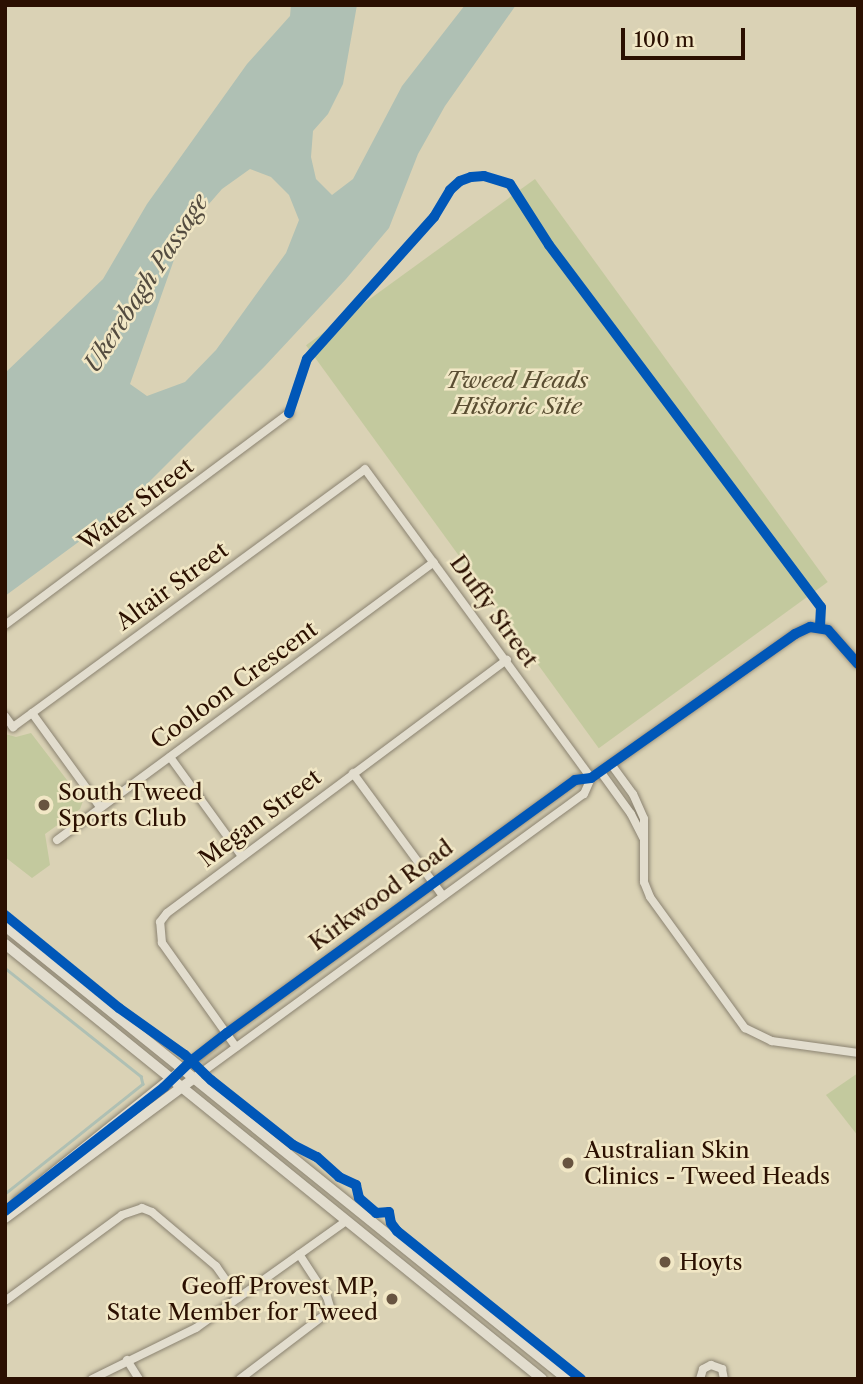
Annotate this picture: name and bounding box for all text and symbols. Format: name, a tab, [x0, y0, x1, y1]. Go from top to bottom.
scale bar	[625, 14, 749, 58]
text: 100 m	[634, 27, 695, 52]
water label: Ukerebagh Passage	[78, 188, 214, 378]
park label: Tweed Heads Historic Site	[446, 366, 588, 420]
street label: Water Street	[73, 452, 199, 556]
street label: Altair Street	[110, 536, 234, 636]
street label: Duffy Street	[444, 549, 544, 673]
street label: Cooloon Crescent	[145, 615, 323, 755]
street label: Megan Street	[194, 763, 326, 873]
place label: South Tweed Sports Club	[58, 778, 203, 832]
marker: South Tweed Sports Club	[36, 797, 52, 813]
street label: Kirkwood Road	[304, 834, 458, 956]
place label: Australian Skin Clinics - Tweed Heads	[584, 1136, 831, 1190]
marker: Australian Skin Clinics - Tweed Heads	[558, 1153, 578, 1173]
place label: Hoyts	[679, 1248, 743, 1276]
marker: Hoyts	[657, 1254, 673, 1270]
place label: Geoff Provest MP, State Member for Tweed	[105, 1272, 378, 1326]
marker: Geoff Provest MP, State Member for Tweed	[384, 1291, 400, 1307]

